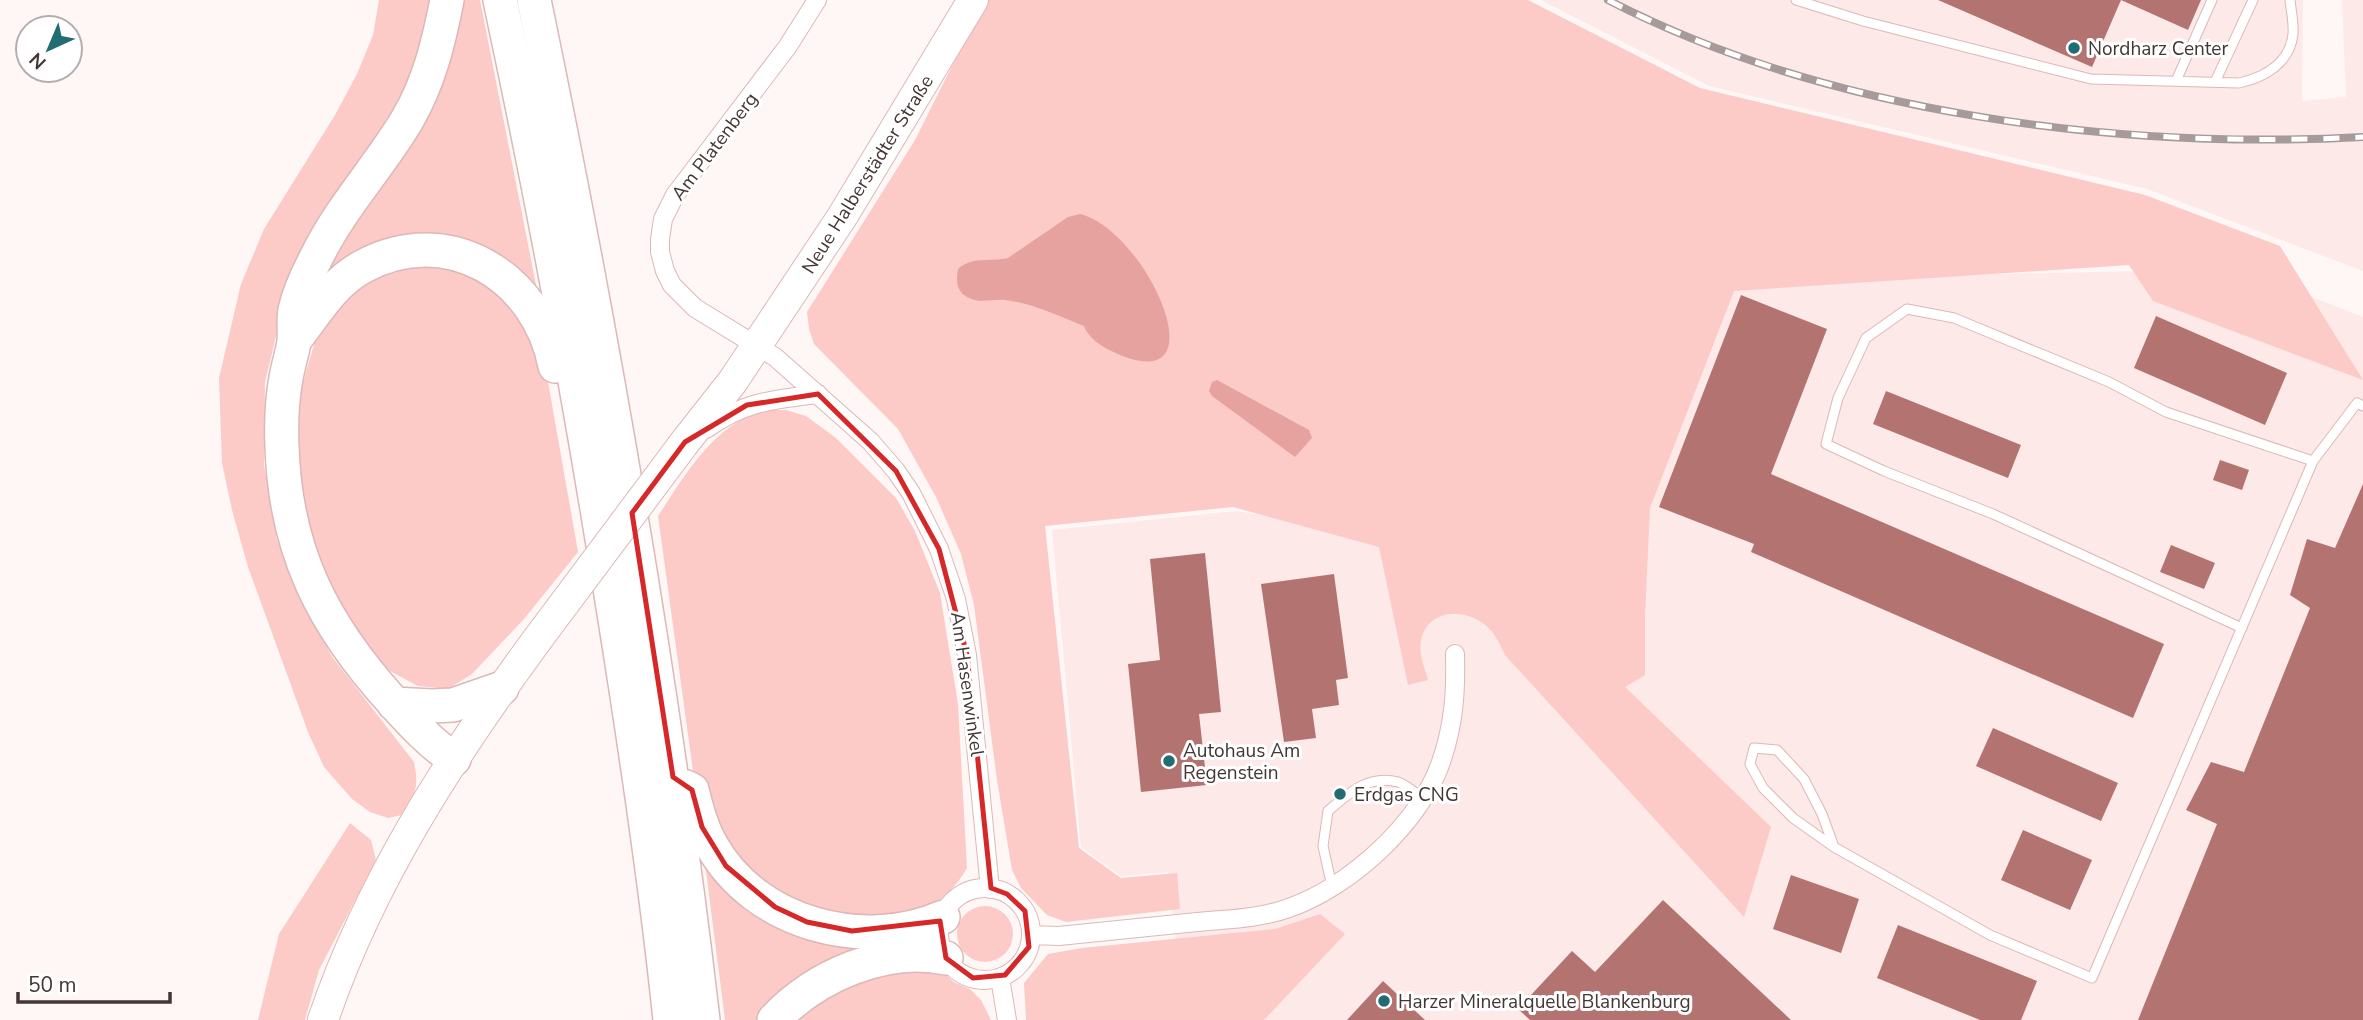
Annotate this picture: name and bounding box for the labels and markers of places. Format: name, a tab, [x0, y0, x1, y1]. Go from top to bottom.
place label: Nordharz Center	[2088, 36, 2228, 62]
marker: Nordharz Center	[2066, 40, 2082, 56]
place label: Autohaus Am Regenstein	[1183, 738, 1300, 786]
marker: Autohaus Am Regenstein	[1161, 753, 1177, 769]
place label: Erdgas CNG	[1354, 782, 1459, 808]
marker: Erdgas CNG	[1332, 786, 1348, 802]
place label: Harzer Mineralquelle Blankenburg	[1398, 989, 1691, 1015]
marker: Harzer Mineralquelle Blankenburg	[1376, 993, 1392, 1009]

